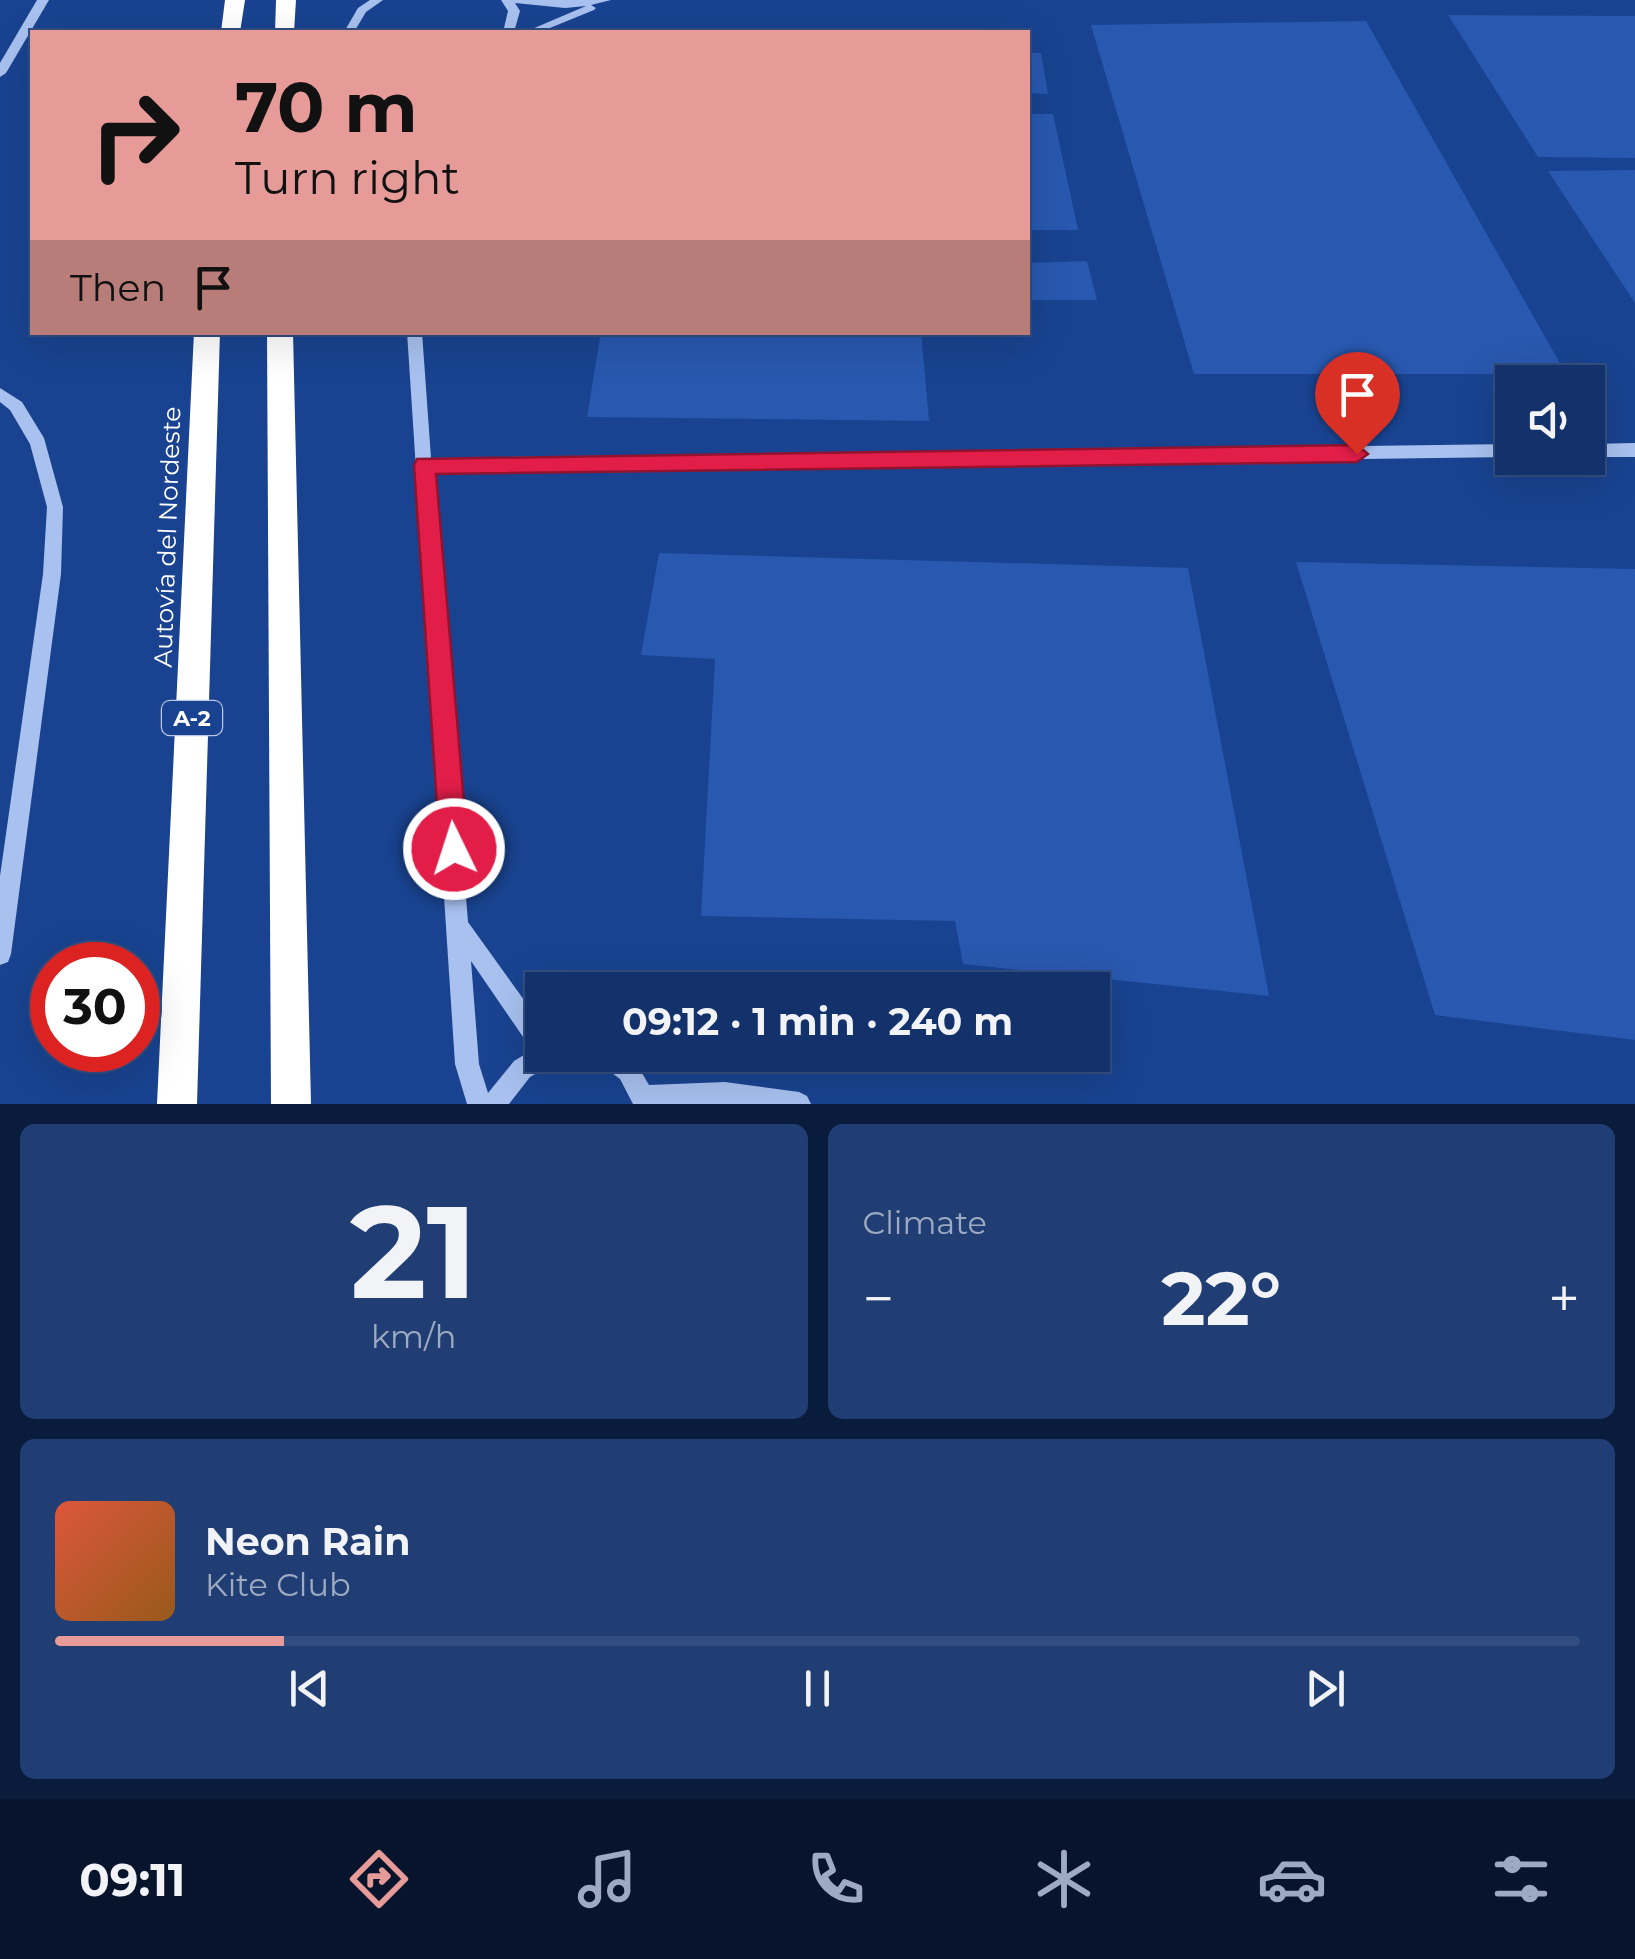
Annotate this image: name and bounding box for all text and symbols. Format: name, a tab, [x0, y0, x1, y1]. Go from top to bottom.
text: 70 m	[235, 64, 418, 150]
icon: right	[70, 70, 200, 200]
text: Turn right	[235, 150, 460, 205]
icon: arrive	[186, 260, 241, 315]
text: Then	[70, 264, 166, 311]
pin	[1315, 352, 1400, 455]
map controls	[1495, 365, 1605, 475]
button: sound	[1495, 365, 1605, 475]
icon: arrive	[1330, 367, 1385, 422]
street label: Autovía del Nordeste	[147, 406, 187, 668]
road number: A-2	[162, 701, 222, 735]
position arrow	[402, 797, 506, 901]
speed limit sign: 30	[30, 942, 160, 1072]
text: 09:12 · 1 min · 240 m	[622, 998, 1013, 1045]
text: 21	[350, 1172, 478, 1331]
text: Climate	[863, 1203, 987, 1242]
text: 22°	[1161, 1252, 1281, 1344]
text: −	[863, 1265, 894, 1332]
text: +	[1548, 1265, 1580, 1332]
text: km/h	[371, 1317, 456, 1356]
text: Neon Rain	[205, 1518, 410, 1565]
text: Kite Club	[205, 1565, 351, 1604]
icon: previous	[282, 1661, 337, 1716]
icon: pause	[790, 1661, 845, 1716]
icon: next	[1298, 1661, 1353, 1716]
icon: directions	[344, 1844, 414, 1914]
icon: music	[572, 1844, 642, 1914]
icon: phone	[801, 1844, 871, 1914]
icon: climate	[1029, 1844, 1099, 1914]
icon: car	[1257, 1844, 1327, 1914]
icon: filters	[1486, 1844, 1556, 1914]
text: 09:11	[79, 1852, 185, 1907]

